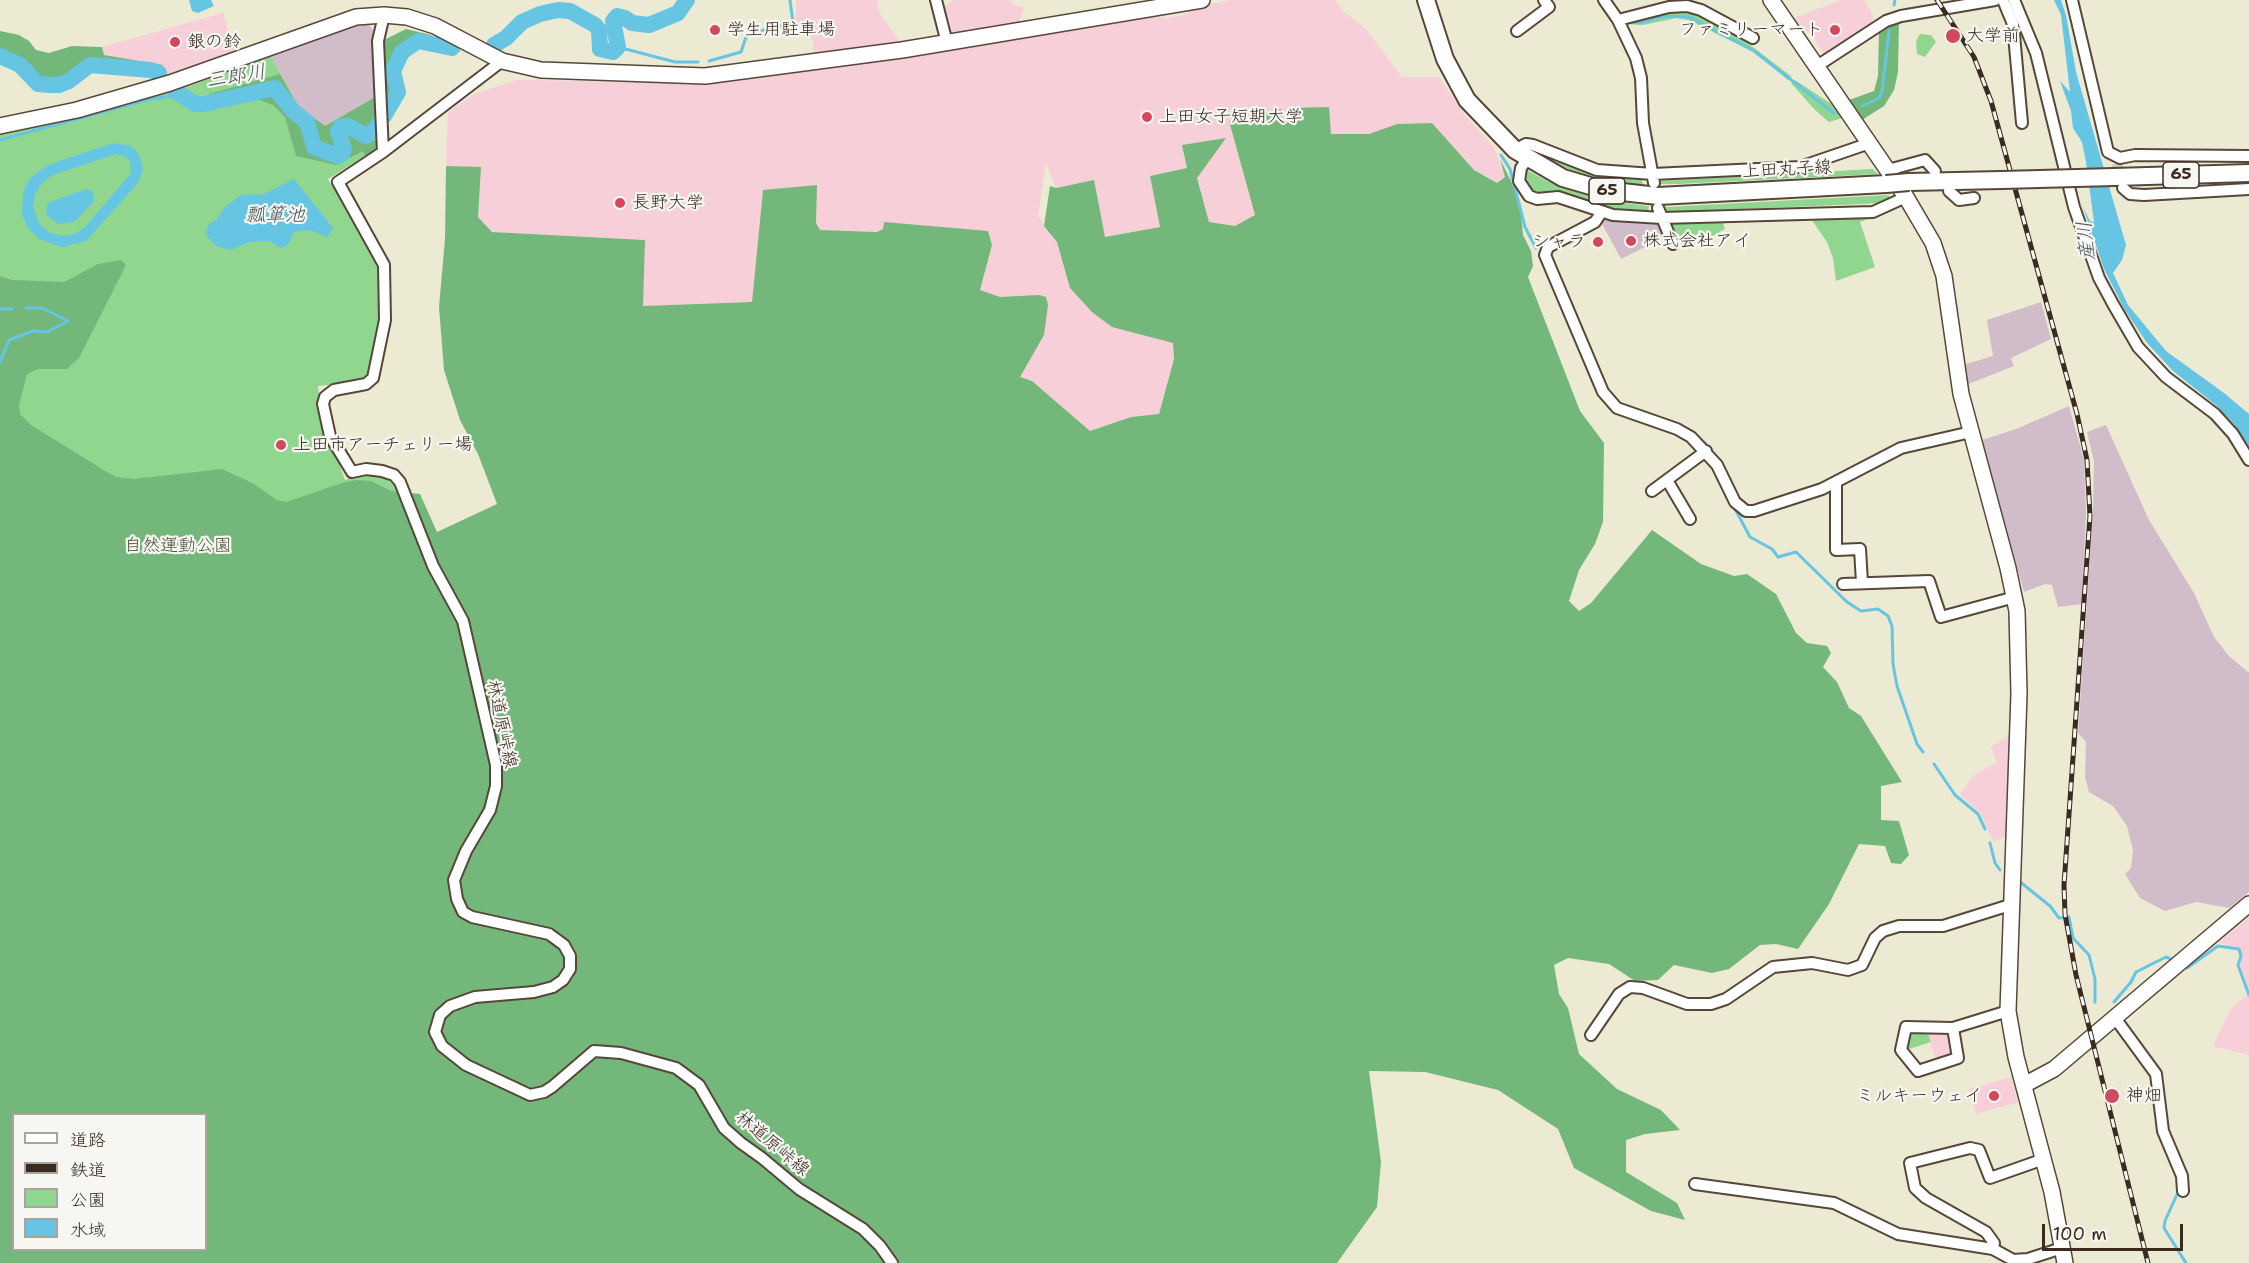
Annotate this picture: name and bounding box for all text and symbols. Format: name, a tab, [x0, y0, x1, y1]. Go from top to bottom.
place label: 学生用駐車場	[727, 19, 835, 41]
place label: ファミリーマート	[1679, 19, 1823, 41]
marker: 学生用駐車場	[708, 23, 722, 37]
marker: ファミリーマート	[1828, 23, 1842, 37]
place label: 大学前	[1966, 25, 2020, 47]
marker: 大学前	[1944, 27, 1962, 45]
place label: 銀の鈴	[187, 31, 241, 53]
marker: 銀の鈴	[168, 35, 182, 49]
water label: 三郎川	[204, 60, 268, 94]
place label: 上田女子短期大学	[1159, 106, 1303, 128]
marker: 上田女子短期大学	[1140, 110, 1154, 124]
street label: 上田丸子線	[1741, 157, 1833, 183]
road number: 65	[2163, 162, 2199, 188]
road number: 65	[1589, 178, 1625, 204]
place label: 長野大学	[632, 192, 704, 214]
marker: 長野大学	[613, 196, 627, 210]
water label: 瓢箪池	[245, 204, 305, 228]
water label: 産川	[2073, 220, 2101, 262]
place label: 株式会社アイ	[1643, 230, 1751, 252]
place label: シャラ	[1532, 231, 1586, 253]
marker: 株式会社アイ	[1624, 234, 1638, 248]
marker: シャラ	[1591, 235, 1605, 249]
place label: 上田市アーチェリー場	[293, 434, 472, 456]
marker: 上田市アーチェリー場	[274, 438, 288, 452]
park label: 自然運動公園	[124, 535, 232, 557]
street label: 林道原峠線	[481, 678, 521, 770]
place label: ミルキーウェイ	[1856, 1085, 1982, 1107]
place label: 神畑	[2126, 1085, 2162, 1107]
marker: 神畑	[2103, 1087, 2121, 1105]
marker: ミルキーウェイ	[1987, 1089, 2001, 1103]
street label: 林道原峠線	[731, 1107, 813, 1181]
legend	[12, 1113, 207, 1251]
text: 道路	[70, 1128, 106, 1152]
text: 鉄道	[70, 1158, 106, 1182]
text: 公園	[70, 1188, 106, 1212]
scale bar	[2045, 1212, 2186, 1250]
text: 水域	[70, 1218, 106, 1242]
text: 100 m	[2053, 1222, 2107, 1246]

